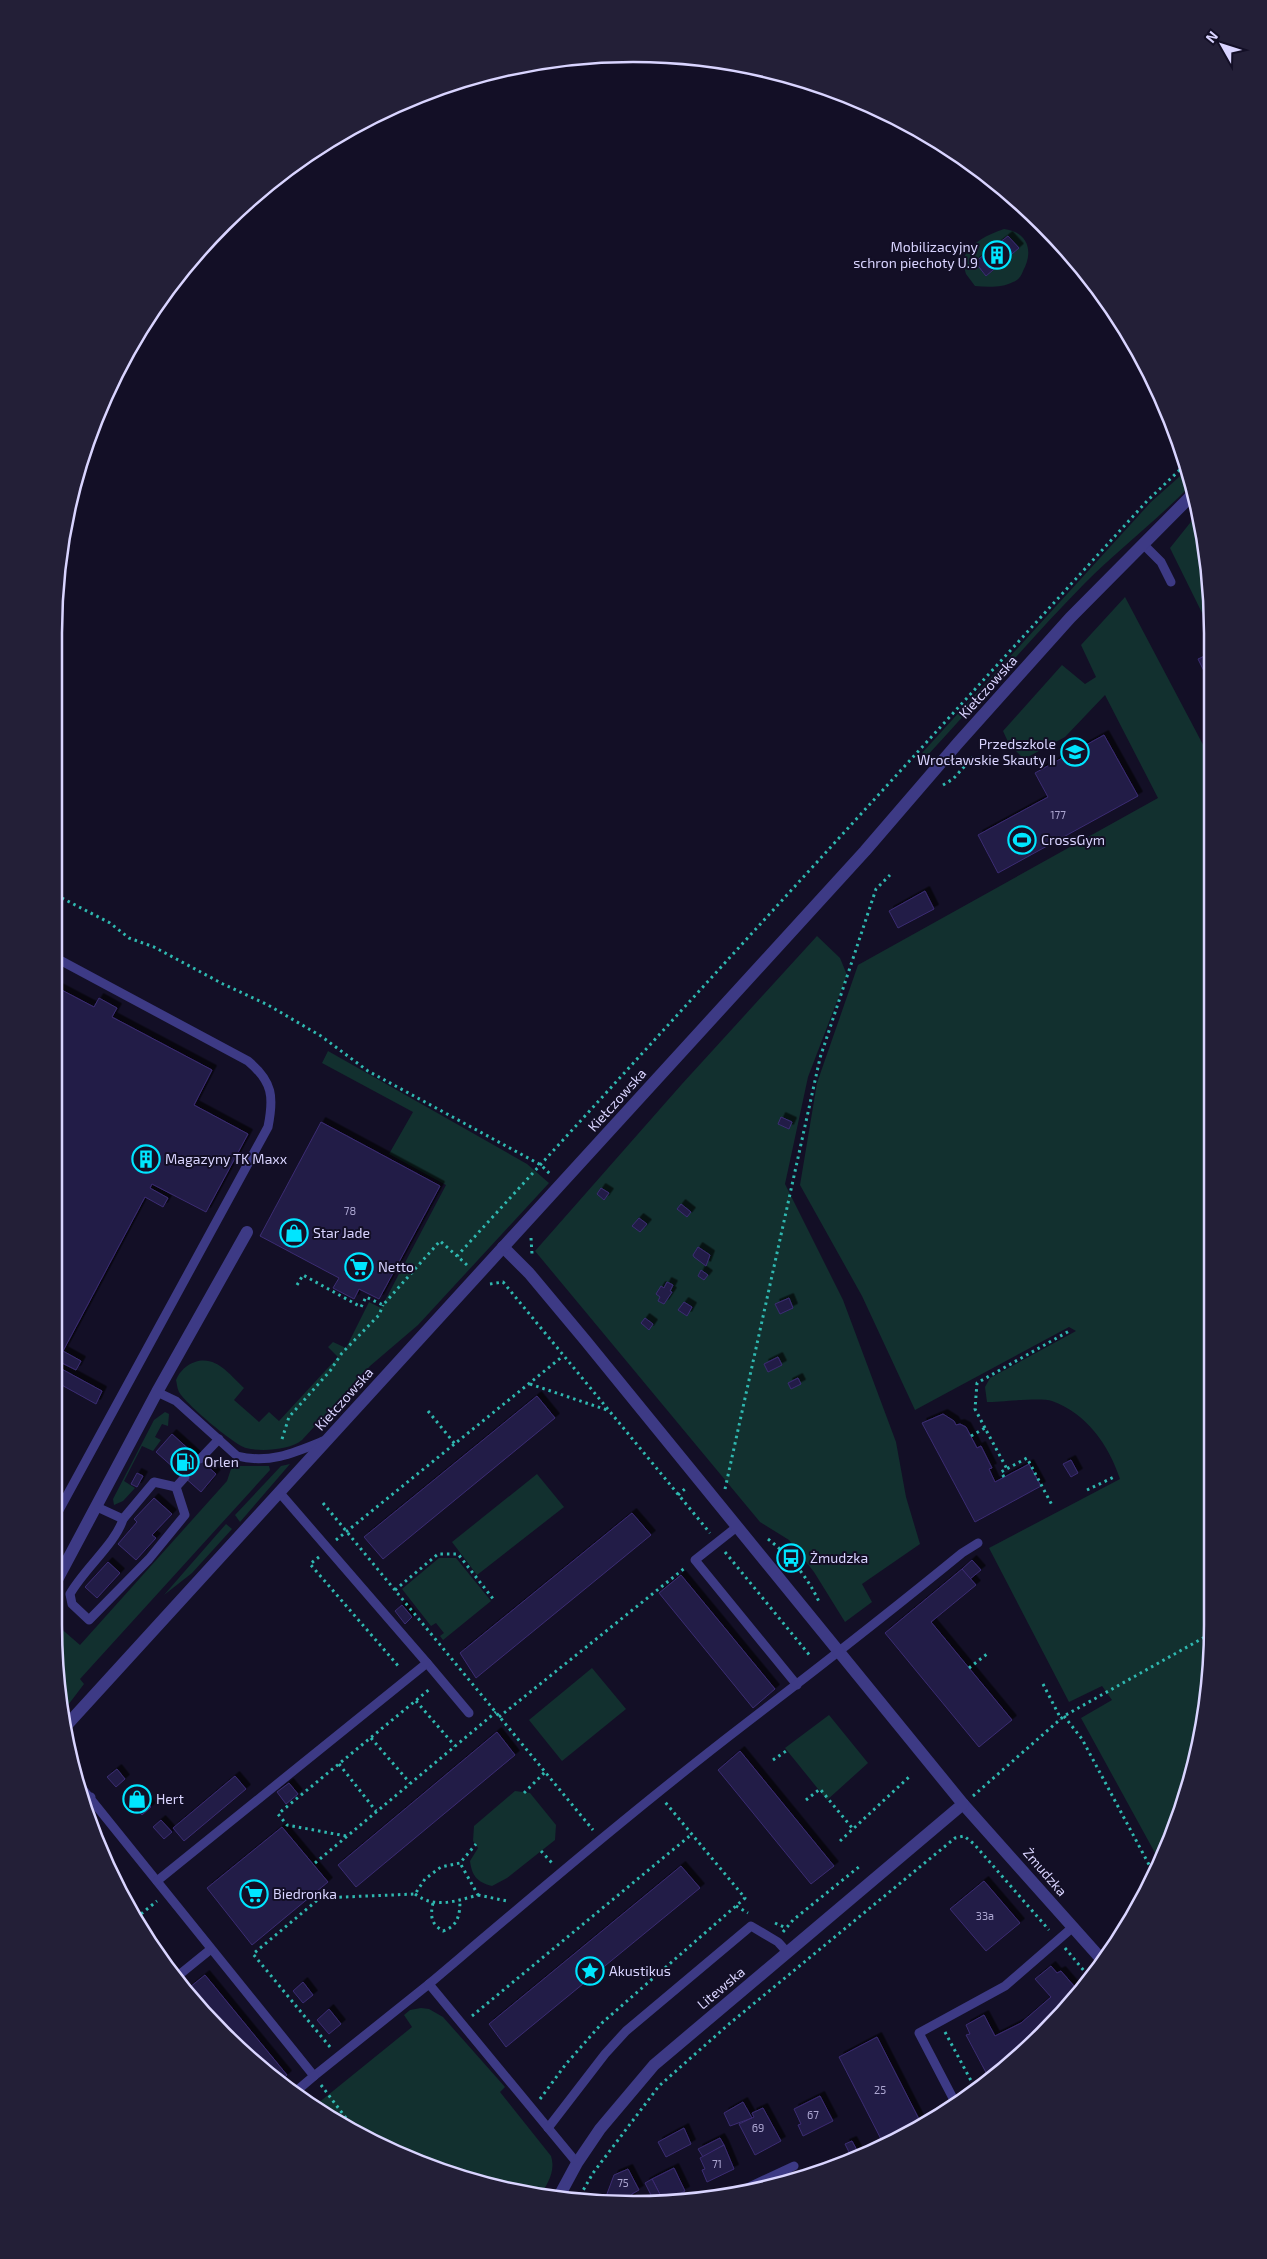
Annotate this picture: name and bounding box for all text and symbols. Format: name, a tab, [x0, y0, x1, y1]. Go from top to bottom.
north arrow	[1197, 20, 1247, 70]
text: N	[1202, 27, 1221, 46]
place label: Mobilizacyjny schron piechoty U.9	[853, 238, 979, 271]
building icon: Mobilizacyjny schron piechoty U.9	[982, 240, 1012, 270]
street label: Kiełczowska	[955, 652, 1020, 722]
place label: Przedszkole Wrocławskie Skauty II	[917, 735, 1056, 768]
school or university icon: Przedszkole Wrocławskie Skauty II	[1060, 737, 1090, 767]
house number: 177	[1050, 808, 1066, 821]
sports icon: CrossGym	[1007, 825, 1037, 855]
place label: CrossGym	[1041, 831, 1105, 848]
street label: Kiełczowska	[584, 1065, 649, 1135]
building icon: Magazyny TK Maxx	[131, 1144, 161, 1174]
place label: Magazyny TK Maxx	[165, 1150, 288, 1167]
house number: 78	[344, 1204, 356, 1217]
shop icon: Star Jade	[279, 1218, 309, 1248]
place label: Star Jade	[313, 1224, 370, 1241]
supermarket icon: Netto	[344, 1252, 374, 1282]
place label: Netto	[378, 1258, 414, 1275]
street label: Kiełczowska	[311, 1364, 376, 1434]
fuel station icon: Orlen	[170, 1447, 200, 1477]
place label: Orlen	[204, 1453, 239, 1470]
bus stop icon: Żmudzka	[776, 1543, 806, 1573]
place label: Żmudzka	[810, 1549, 868, 1566]
shop icon: Hert	[122, 1784, 152, 1814]
place label: Hert	[156, 1790, 184, 1807]
street label: Żmudzka	[1020, 1844, 1071, 1899]
supermarket icon: Biedronka	[239, 1879, 269, 1909]
place label: Biedronka	[273, 1885, 337, 1902]
house number: 33a	[976, 1909, 994, 1922]
place icon: Akustikus	[575, 1956, 605, 1986]
place label: Akustikus	[609, 1962, 671, 1979]
street label: Litewska	[693, 1963, 748, 2012]
house number: 25	[874, 2083, 886, 2096]
house number: 67	[807, 2108, 819, 2121]
house number: 69	[752, 2121, 764, 2134]
house number: 71	[712, 2157, 722, 2170]
house number: 75	[617, 2176, 629, 2189]

